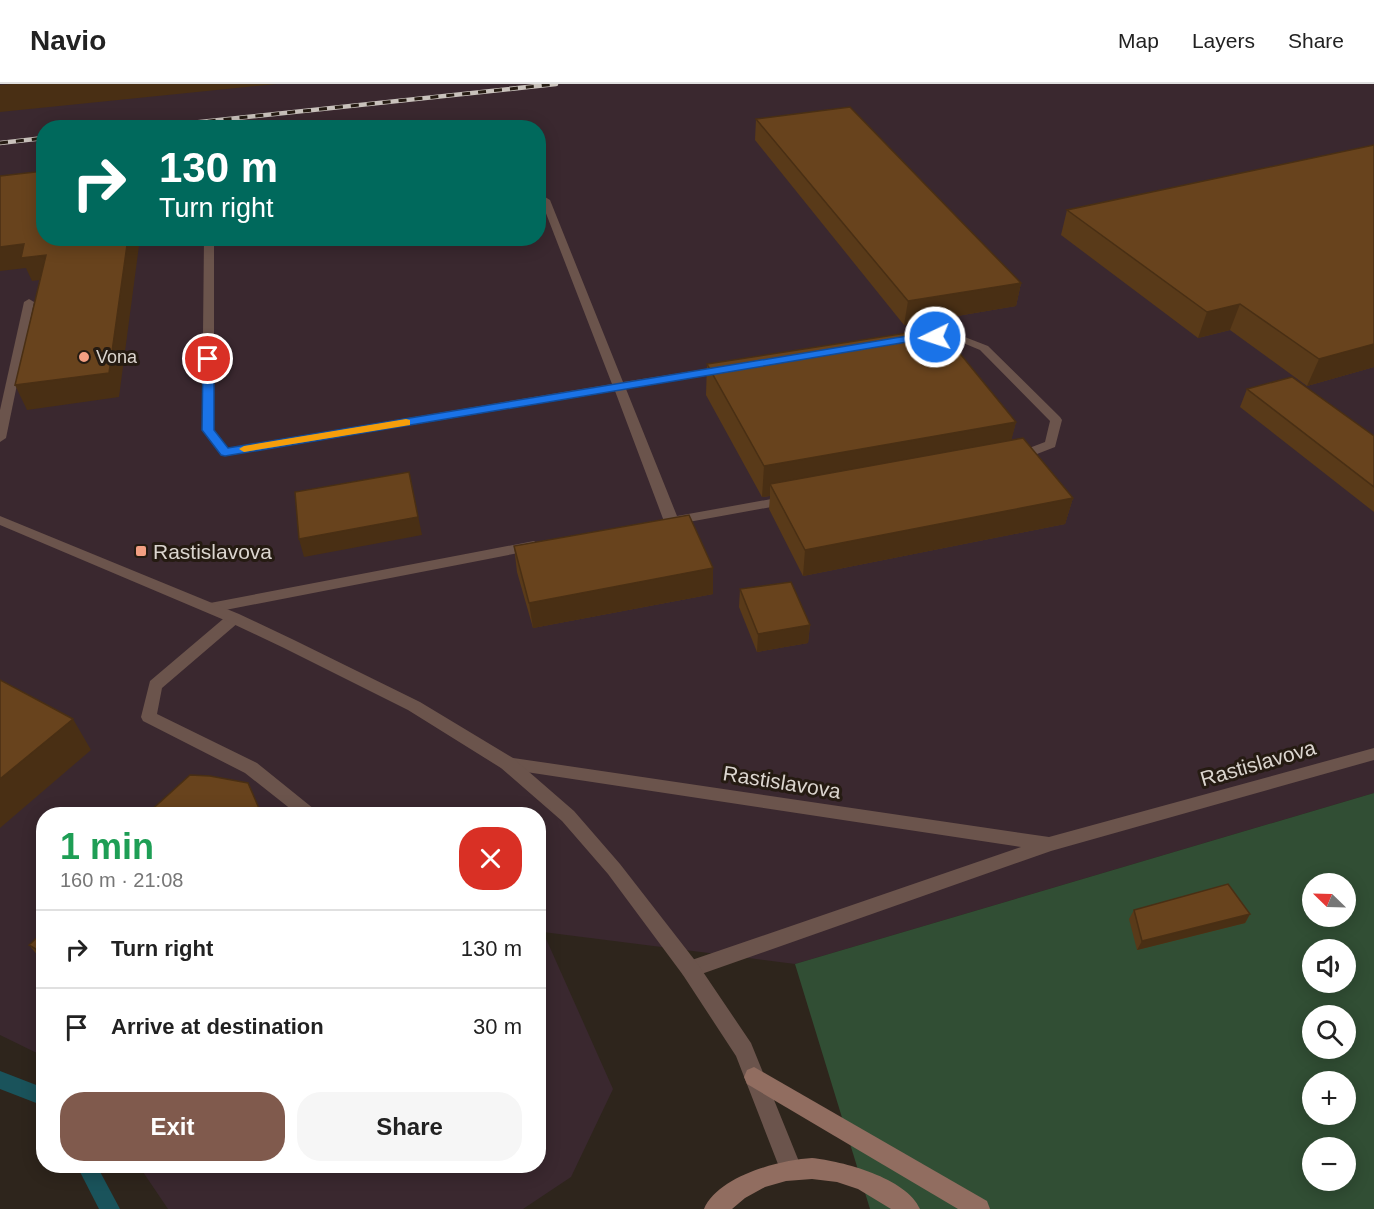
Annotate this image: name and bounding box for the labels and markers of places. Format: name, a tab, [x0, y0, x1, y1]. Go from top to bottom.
pin	[182, 333, 233, 384]
place label: Vona	[96, 347, 138, 367]
marker: Vona	[77, 350, 91, 364]
place label: Rastislavova	[153, 540, 272, 563]
marker: Rastislavova	[134, 544, 148, 558]

